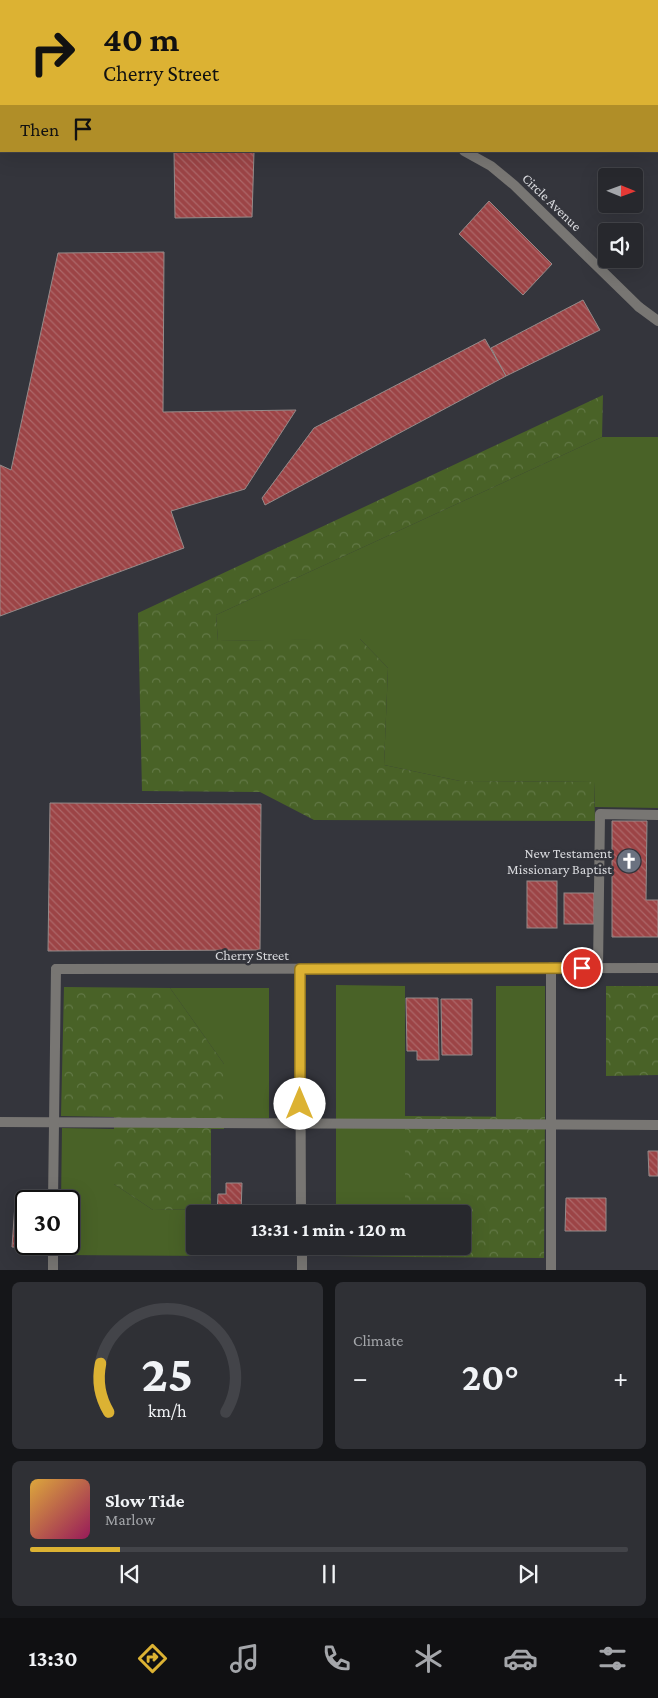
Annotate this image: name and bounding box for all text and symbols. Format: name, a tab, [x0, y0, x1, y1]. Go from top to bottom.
icon: right	[20, 20, 85, 85]
text: 40 m	[103, 20, 180, 59]
text: Cherry Street	[103, 61, 219, 86]
icon: arrive	[69, 115, 97, 143]
text: Then	[20, 119, 59, 140]
north arrow	[598, 168, 642, 212]
map controls	[598, 168, 643, 268]
street label: Circle Avenue	[519, 170, 585, 234]
button: sound	[598, 223, 643, 268]
place label: New Testament Missionary Baptist	[507, 845, 612, 877]
church icon: New Testament Missionary Baptist	[616, 848, 642, 874]
street label: Cherry Street	[215, 947, 289, 963]
pin	[561, 947, 603, 989]
icon: arrive	[568, 954, 596, 982]
position arrow	[273, 1077, 325, 1129]
speed limit sign: 30	[15, 1190, 80, 1255]
text: 13:31 · 1 min · 120 m	[251, 1219, 406, 1240]
text: Climate	[353, 1332, 403, 1349]
text: 25	[142, 1344, 194, 1402]
text: 20°	[462, 1356, 519, 1398]
text: −	[353, 1362, 368, 1393]
text: +	[613, 1362, 628, 1393]
text: km/h	[148, 1401, 187, 1421]
text: Slow Tide	[105, 1490, 185, 1511]
text: Marlow	[105, 1511, 155, 1528]
icon: previous	[116, 1560, 144, 1588]
icon: pause	[315, 1560, 343, 1588]
icon: next	[514, 1560, 542, 1588]
icon: directions	[135, 1641, 170, 1676]
icon: music	[227, 1641, 262, 1676]
icon: phone	[319, 1641, 354, 1676]
icon: climate	[411, 1641, 446, 1676]
icon: car	[503, 1641, 538, 1676]
icon: filters	[595, 1641, 630, 1676]
text: 13:30	[28, 1646, 78, 1671]

